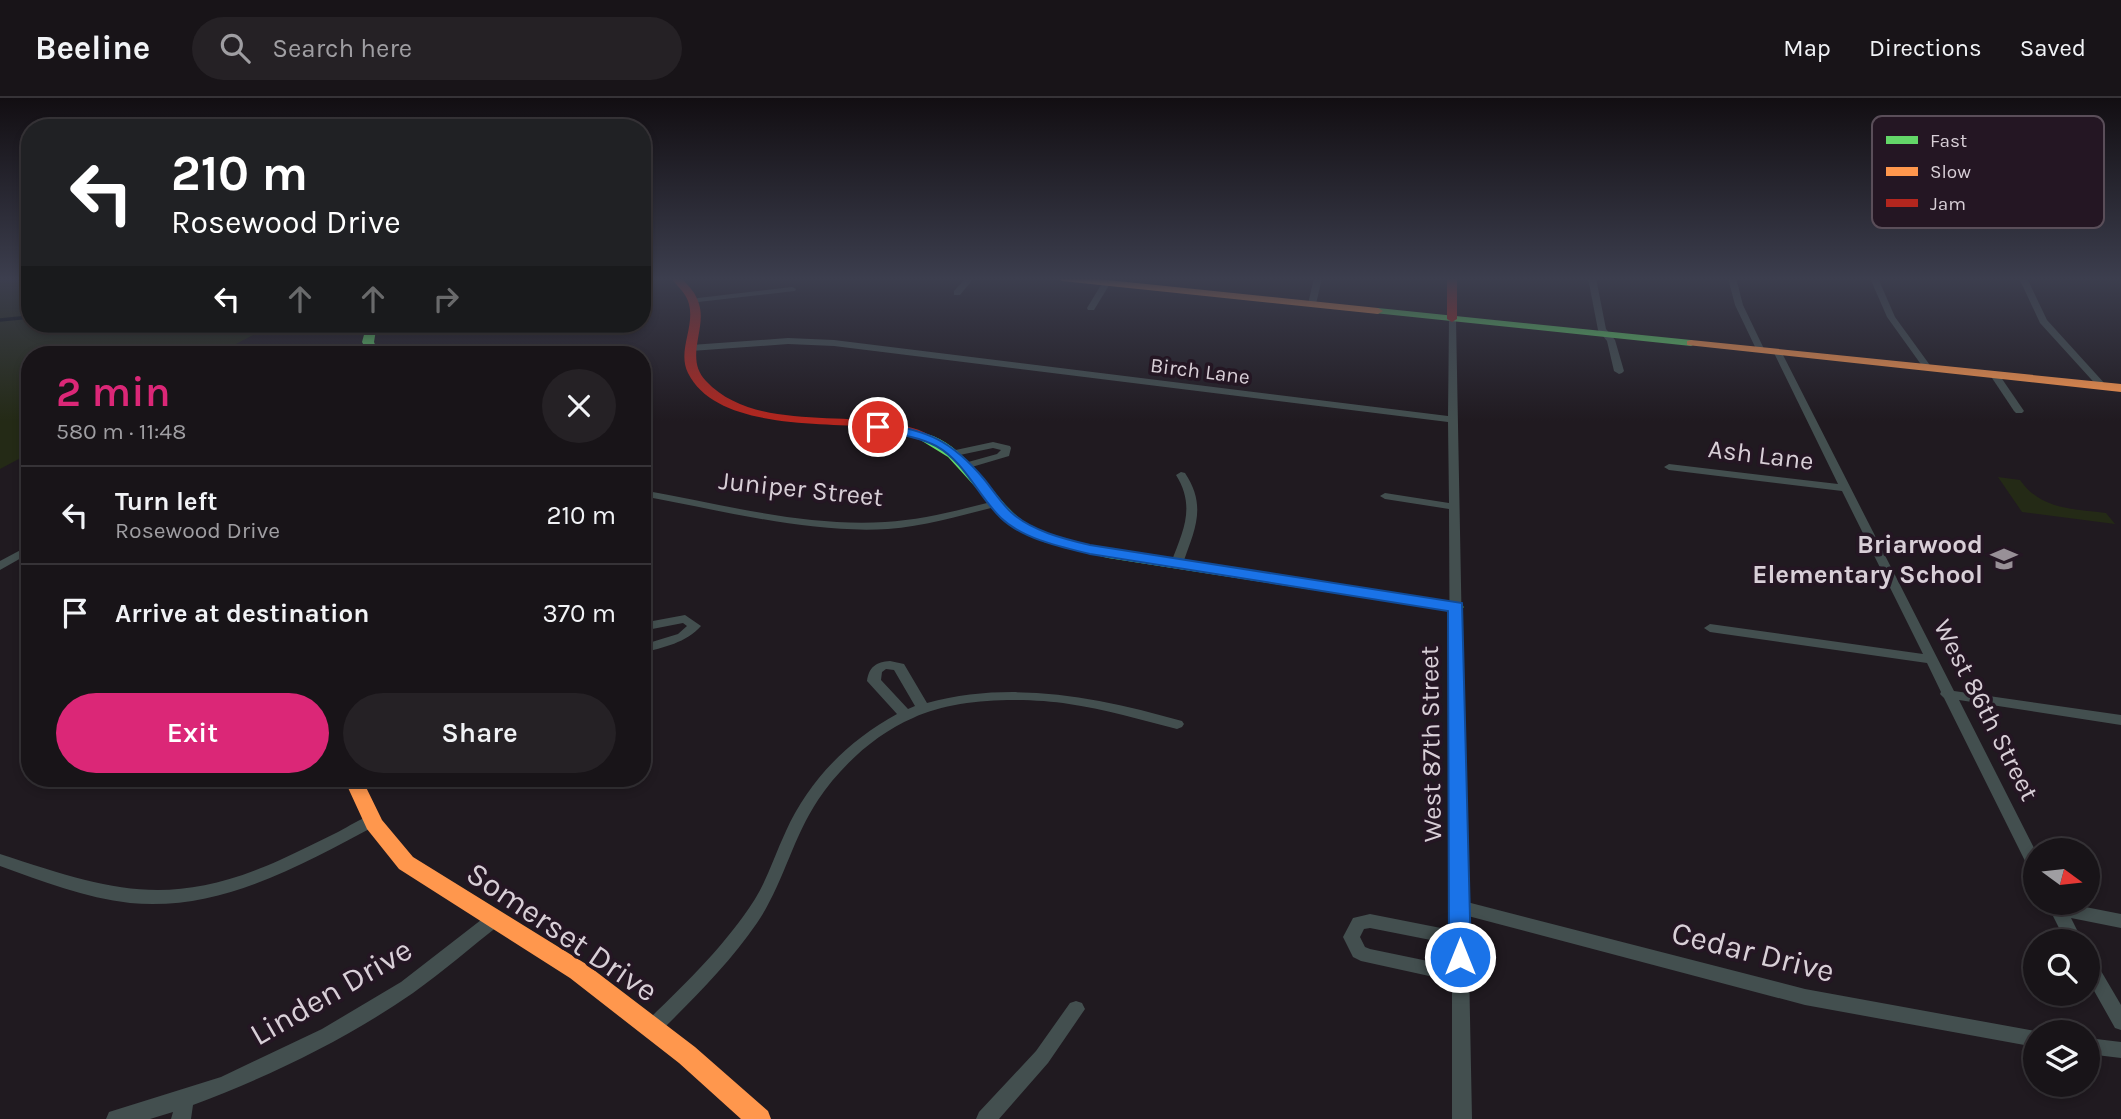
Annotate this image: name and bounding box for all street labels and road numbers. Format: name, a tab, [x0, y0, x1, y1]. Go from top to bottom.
street label: Birch Lane	[1149, 353, 1251, 389]
street label: Ash Lane	[1707, 433, 1815, 477]
street label: Juniper Street	[717, 465, 885, 513]
street label: West 86th Street	[1927, 614, 2045, 806]
street label: West 87th Street	[1414, 645, 1448, 843]
street label: Somerset Drive	[459, 854, 665, 1010]
street label: Cedar Drive	[1668, 914, 1838, 990]
street label: Linden Drive	[243, 931, 419, 1053]

